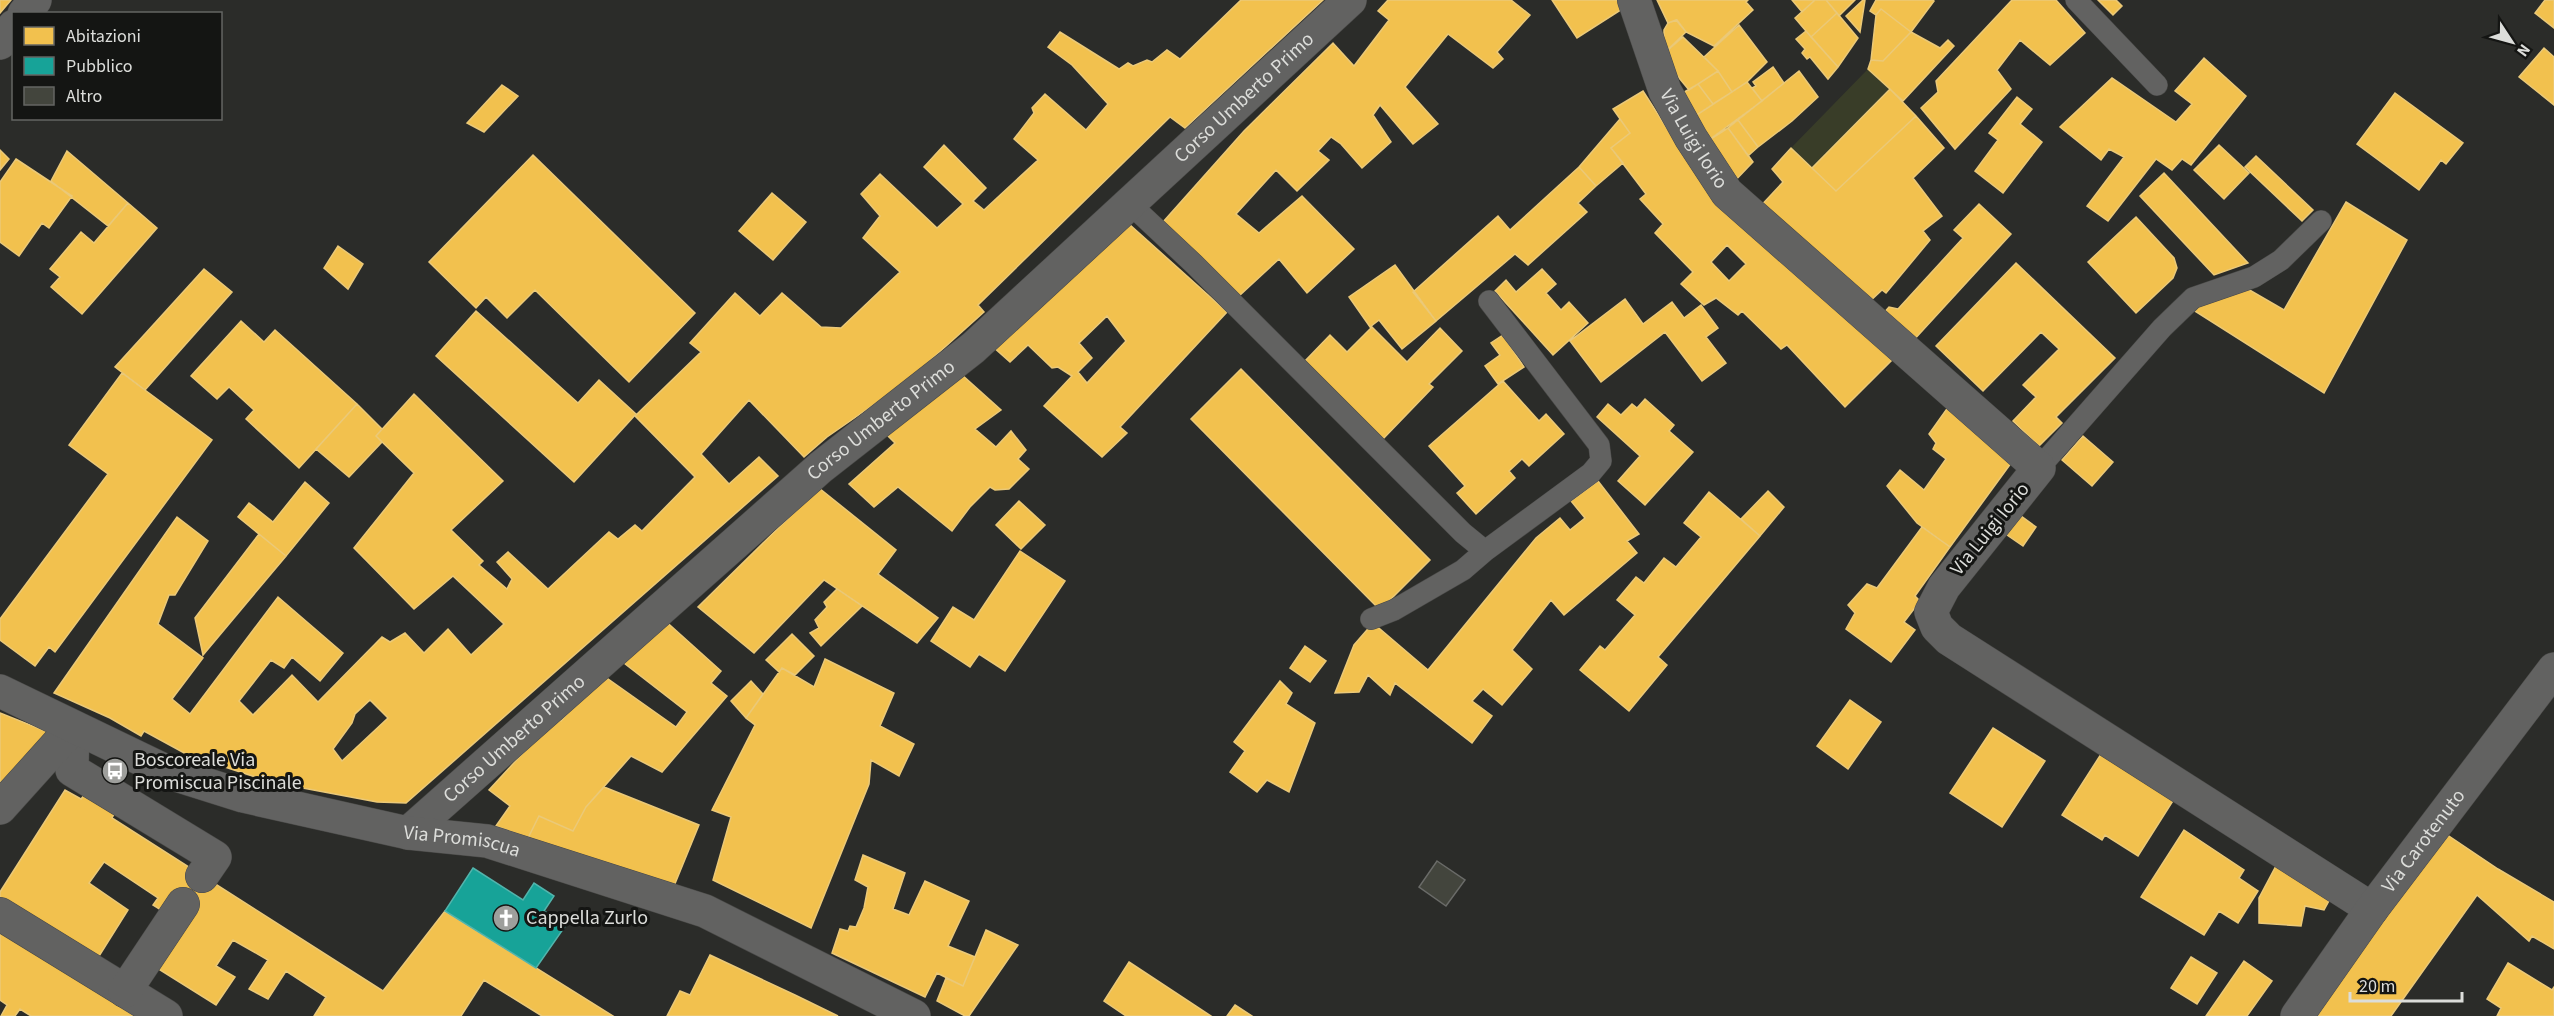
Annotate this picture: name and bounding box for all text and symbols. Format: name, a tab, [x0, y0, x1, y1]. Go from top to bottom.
legend	[12, 12, 222, 120]
north arrow	[2482, 12, 2542, 72]
text: Abitazioni	[66, 24, 141, 49]
street label: Corso Umberto Primo	[1168, 26, 1321, 170]
text: N	[2511, 39, 2535, 61]
text: Pubblico	[66, 54, 133, 79]
text: Altro	[66, 84, 102, 109]
street label: Via Luigi Iorio	[1653, 84, 1735, 195]
street label: Corso Umberto Primo	[801, 353, 961, 487]
street label: Via Luigi Iorio	[1944, 477, 2036, 581]
street label: Corso Umberto Primo	[437, 668, 592, 810]
place label: Boscoreale Via Promiscua Piscinale	[134, 746, 302, 797]
bus stop icon: Boscoreale Via Promiscua Piscinale	[100, 756, 130, 786]
street label: Via Carotenuto	[2375, 783, 2472, 899]
street label: Via Promiscua	[402, 819, 524, 865]
church icon: Cappella Zurlo	[491, 903, 521, 933]
place label: Cappella Zurlo	[526, 904, 648, 932]
scale bar	[2350, 965, 2462, 1003]
text: 20 m	[2359, 974, 2395, 999]

